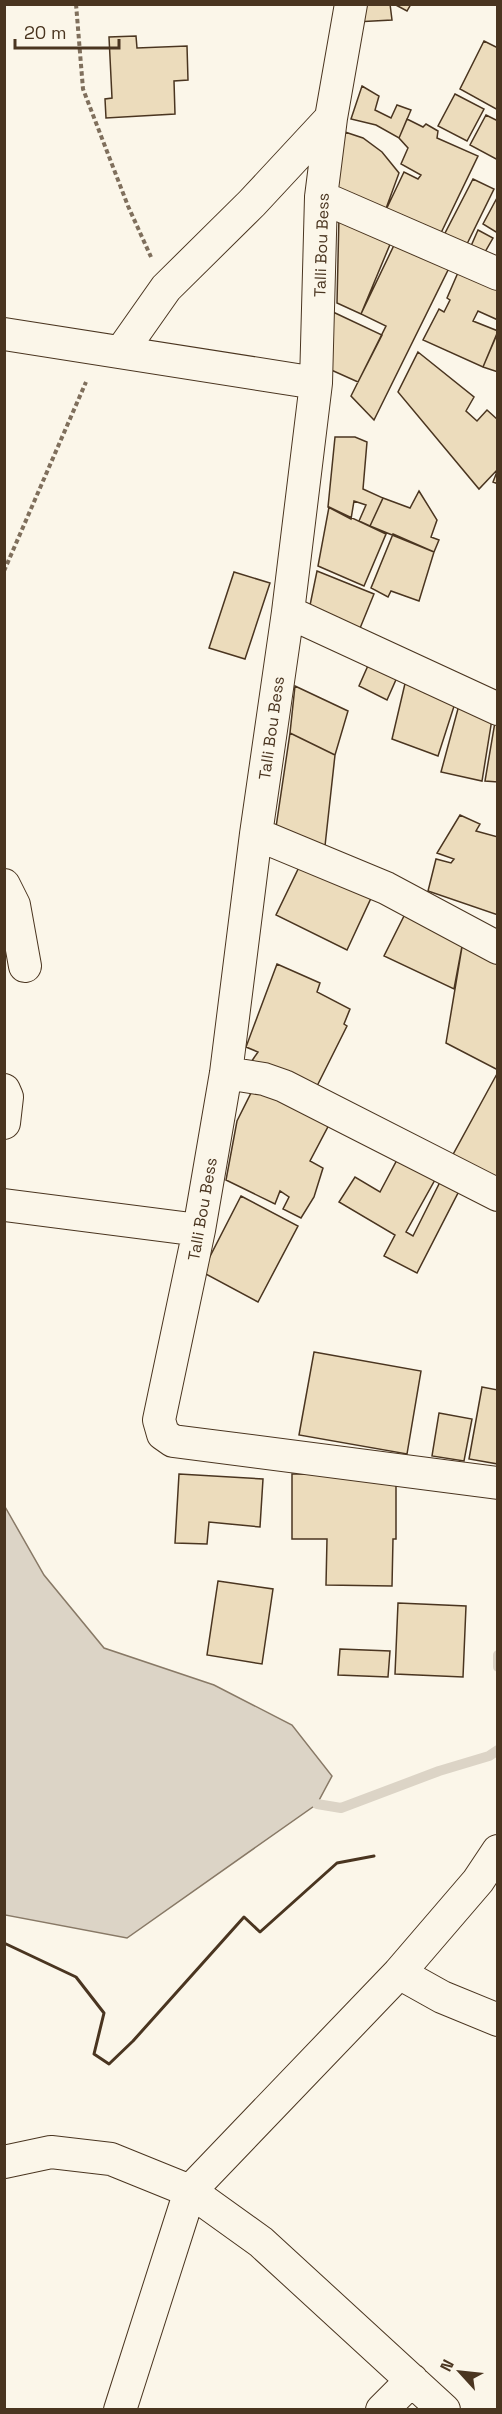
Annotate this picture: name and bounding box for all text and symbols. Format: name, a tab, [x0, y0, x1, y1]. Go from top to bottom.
scale bar	[15, 12, 118, 50]
text: 20 m	[24, 21, 67, 44]
street label: Talli Bou Bess	[309, 192, 334, 298]
street label: Talli Bou Bess	[254, 675, 289, 781]
street label: Talli Bou Bess	[183, 1156, 222, 1262]
north arrow	[430, 2342, 490, 2402]
text: N	[435, 2356, 459, 2375]

